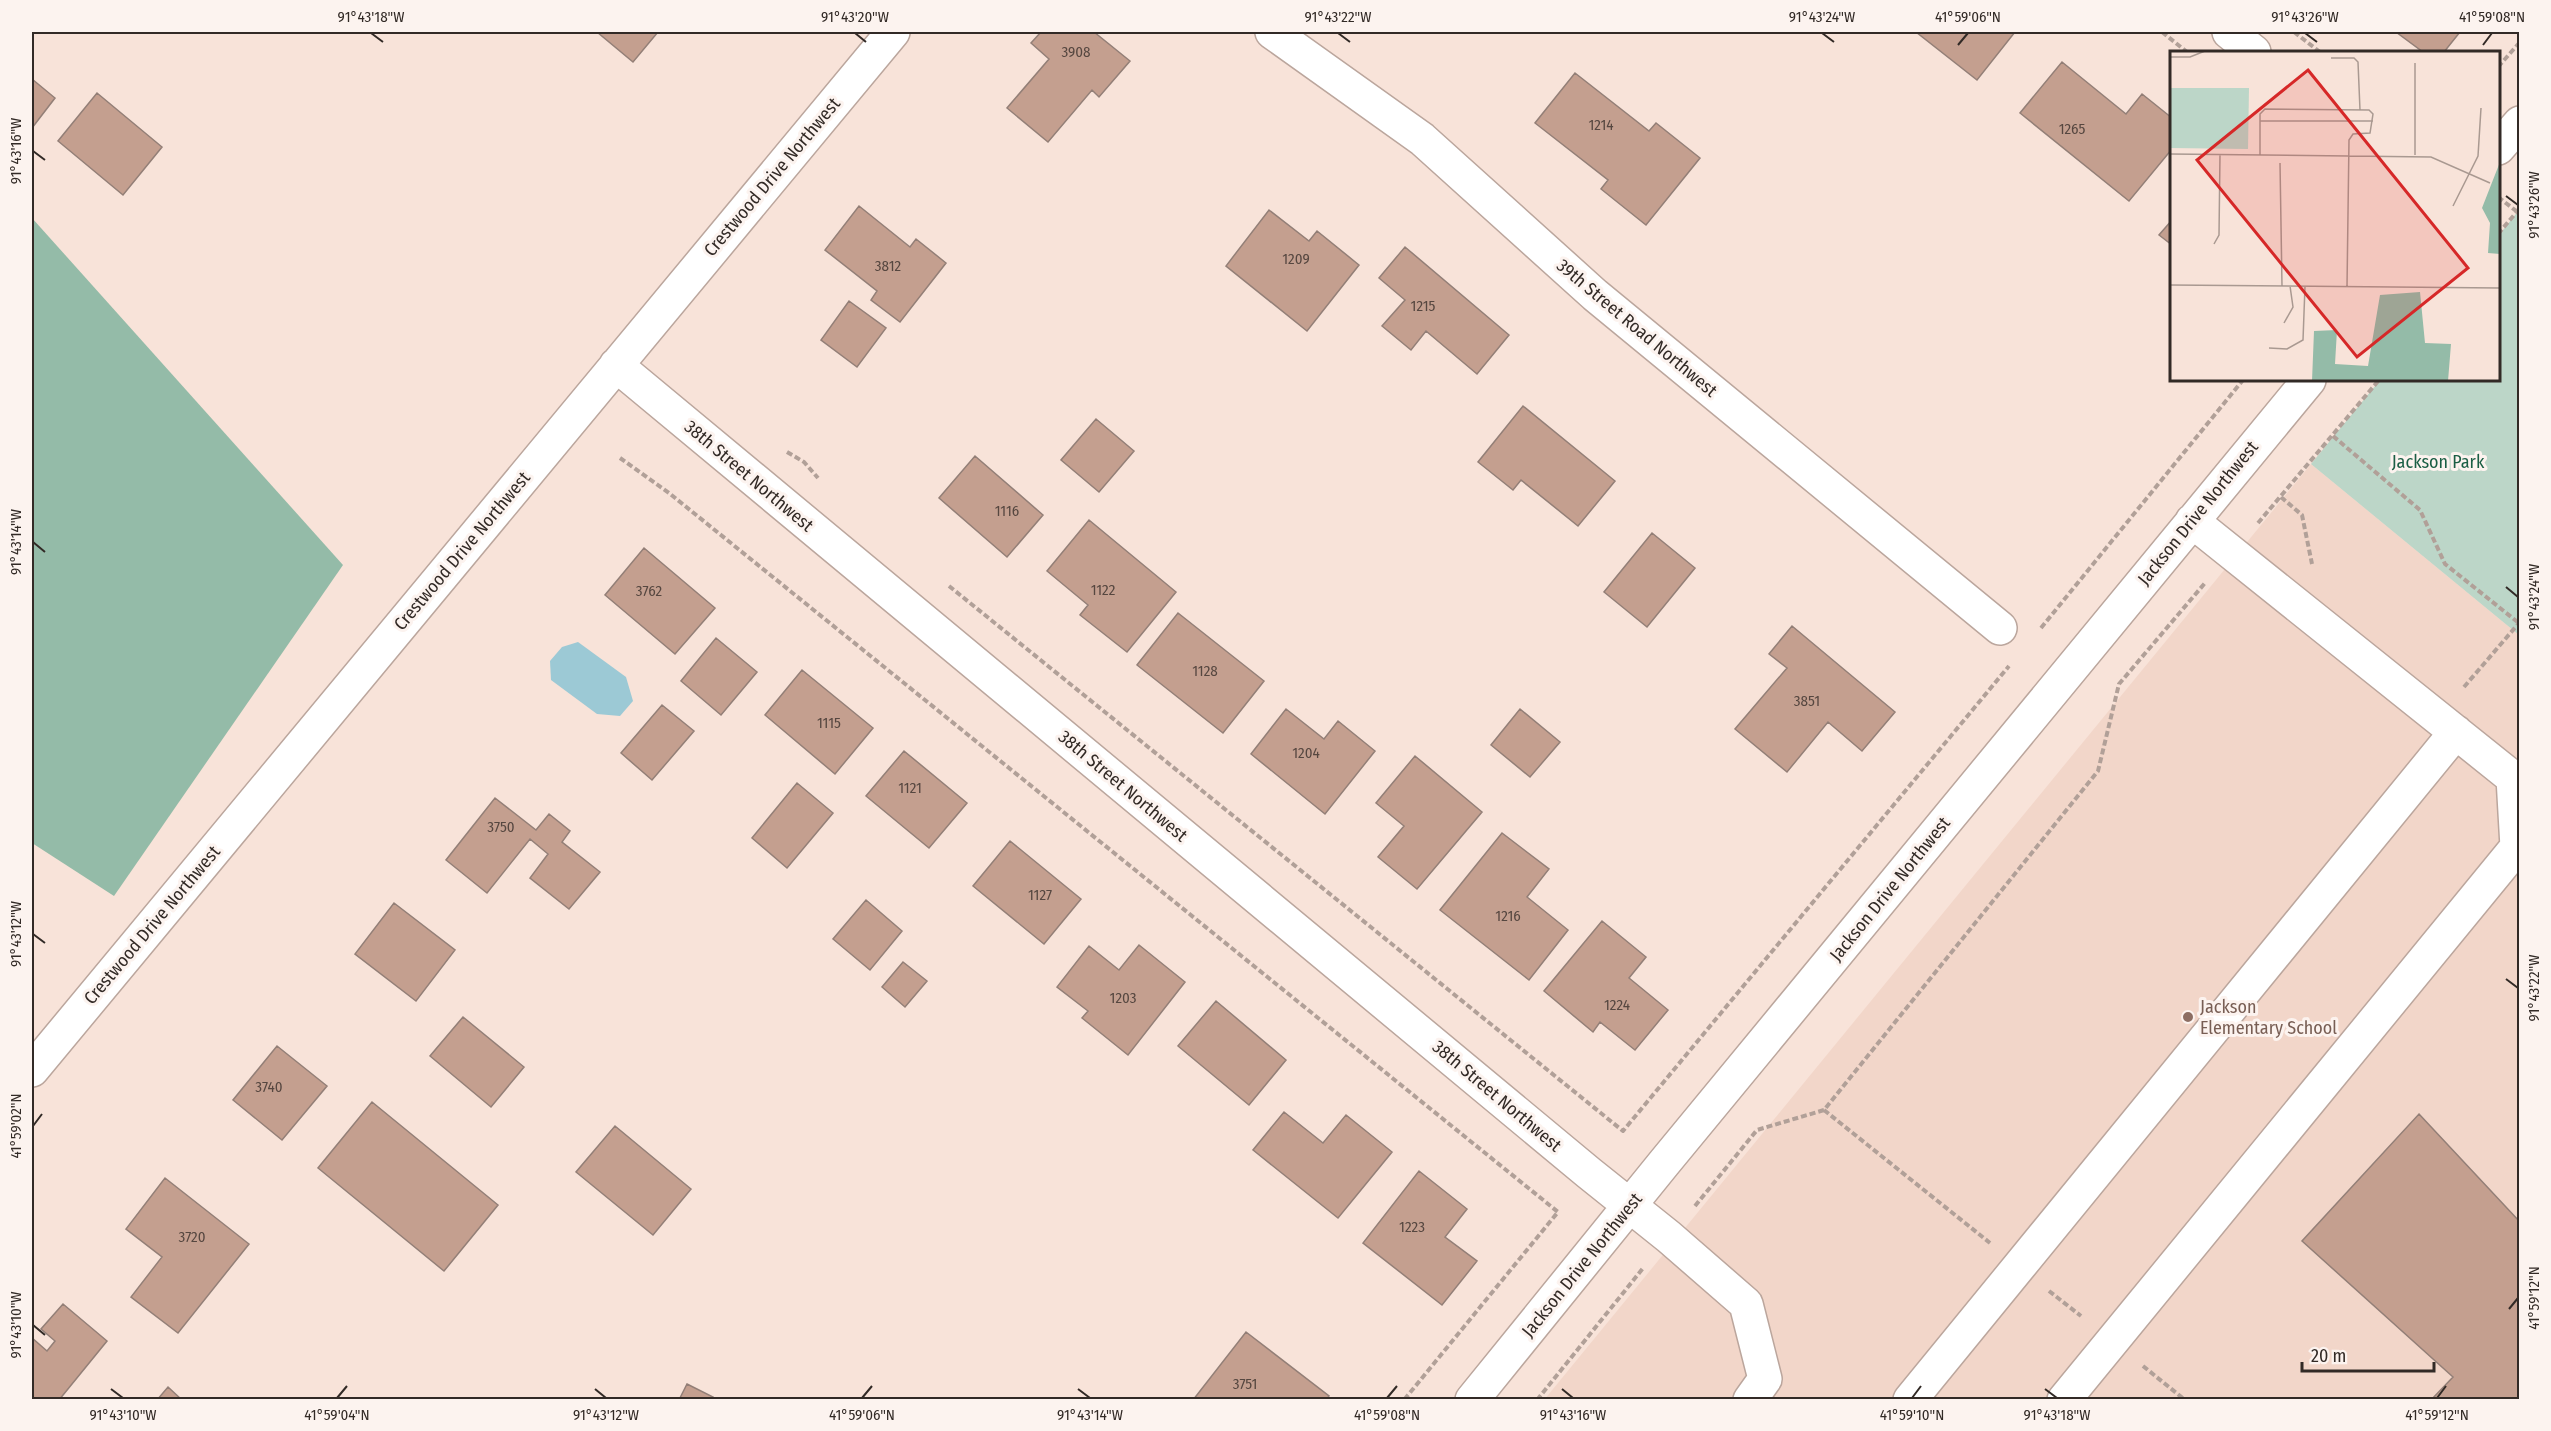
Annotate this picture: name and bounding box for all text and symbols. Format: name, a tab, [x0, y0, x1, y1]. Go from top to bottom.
text: 91°43'18"W	[338, 8, 404, 26]
text: 91°43'20"W	[821, 8, 889, 26]
text: 91°43'22"W	[1305, 8, 1371, 26]
text: 91°43'24"W	[1789, 8, 1855, 26]
text: 41°59'06"N	[1935, 8, 2001, 26]
text: 91°43'26"W	[2271, 8, 2339, 26]
text: 41°59'08"N	[2459, 8, 2525, 26]
house number: 3908	[1061, 43, 1091, 61]
inset map	[2170, 51, 2500, 381]
street label: Crestwood Drive Northwest	[699, 93, 845, 261]
house number: 1214	[1588, 116, 1614, 134]
text: 91°43'16"W	[7, 118, 25, 184]
house number: 1265	[2059, 120, 2085, 138]
text: 91°43'26"W	[2525, 171, 2543, 239]
house number: 1209	[1282, 250, 1310, 268]
street label: 39th Street Road Northwest	[1552, 254, 1722, 402]
house number: 3812	[875, 257, 902, 275]
house number: 1215	[1411, 297, 1436, 315]
street label: 38th Street Northwest	[680, 416, 818, 536]
street label: Jackson Drive Northwest	[2133, 436, 2263, 590]
park label: Jackson Park	[2392, 451, 2485, 473]
street label: Crestwood Drive Northwest	[389, 467, 535, 635]
house number: 1116	[995, 502, 1019, 520]
text: 91°43'14"W	[7, 509, 25, 575]
text: 91°43'24"W	[2525, 564, 2543, 630]
house number: 1122	[1091, 581, 1116, 599]
house number: 3762	[636, 582, 663, 600]
house number: 1128	[1192, 662, 1218, 680]
house number: 3851	[1794, 692, 1820, 710]
house number: 1115	[817, 714, 841, 732]
street label: 38th Street Northwest	[1054, 726, 1192, 846]
house number: 1204	[1292, 744, 1320, 762]
house number: 1121	[898, 779, 922, 797]
street label: Jackson Drive Northwest	[1825, 812, 1955, 966]
house number: 3750	[487, 818, 515, 836]
street label: Crestwood Drive Northwest	[79, 841, 225, 1009]
house number: 1127	[1028, 886, 1052, 904]
text: 91°43'12"W	[7, 901, 25, 967]
house number: 1216	[1495, 907, 1521, 925]
text: 91°43'22"W	[2525, 955, 2543, 1021]
house number: 1203	[1110, 989, 1137, 1007]
house number: 1224	[1604, 996, 1630, 1014]
place label: Jackson Elementary School	[2200, 996, 2337, 1039]
marker: Jackson Elementary School	[2181, 1010, 2195, 1024]
street label: 38th Street Northwest	[1428, 1036, 1566, 1156]
house number: 3740	[255, 1078, 283, 1096]
text: 41°59'02"N	[7, 1093, 25, 1159]
street label: Jackson Drive Northwest	[1517, 1188, 1647, 1342]
house number: 1223	[1399, 1218, 1425, 1236]
house number: 3720	[178, 1228, 206, 1246]
text: 41°59'12"N	[2525, 1266, 2543, 1330]
text: 91°43'10"W	[7, 1291, 25, 1359]
scale bar	[2302, 1335, 2434, 1373]
text: 20 m	[2311, 1345, 2346, 1367]
house number: 3751	[1233, 1375, 1257, 1393]
text: 91°43'10"W	[89, 1406, 157, 1424]
text: 41°59'04"N	[304, 1406, 370, 1424]
text: 91°43'12"W	[573, 1406, 639, 1424]
text: 41°59'06"N	[829, 1406, 895, 1424]
text: 91°43'14"W	[1057, 1406, 1123, 1424]
text: 41°59'08"N	[1354, 1406, 1420, 1424]
text: 91°43'16"W	[1540, 1406, 1606, 1424]
text: 41°59'10"N	[1880, 1406, 1944, 1424]
text: 91°43'18"W	[2024, 1406, 2090, 1424]
text: 41°59'12"N	[2405, 1406, 2469, 1424]

